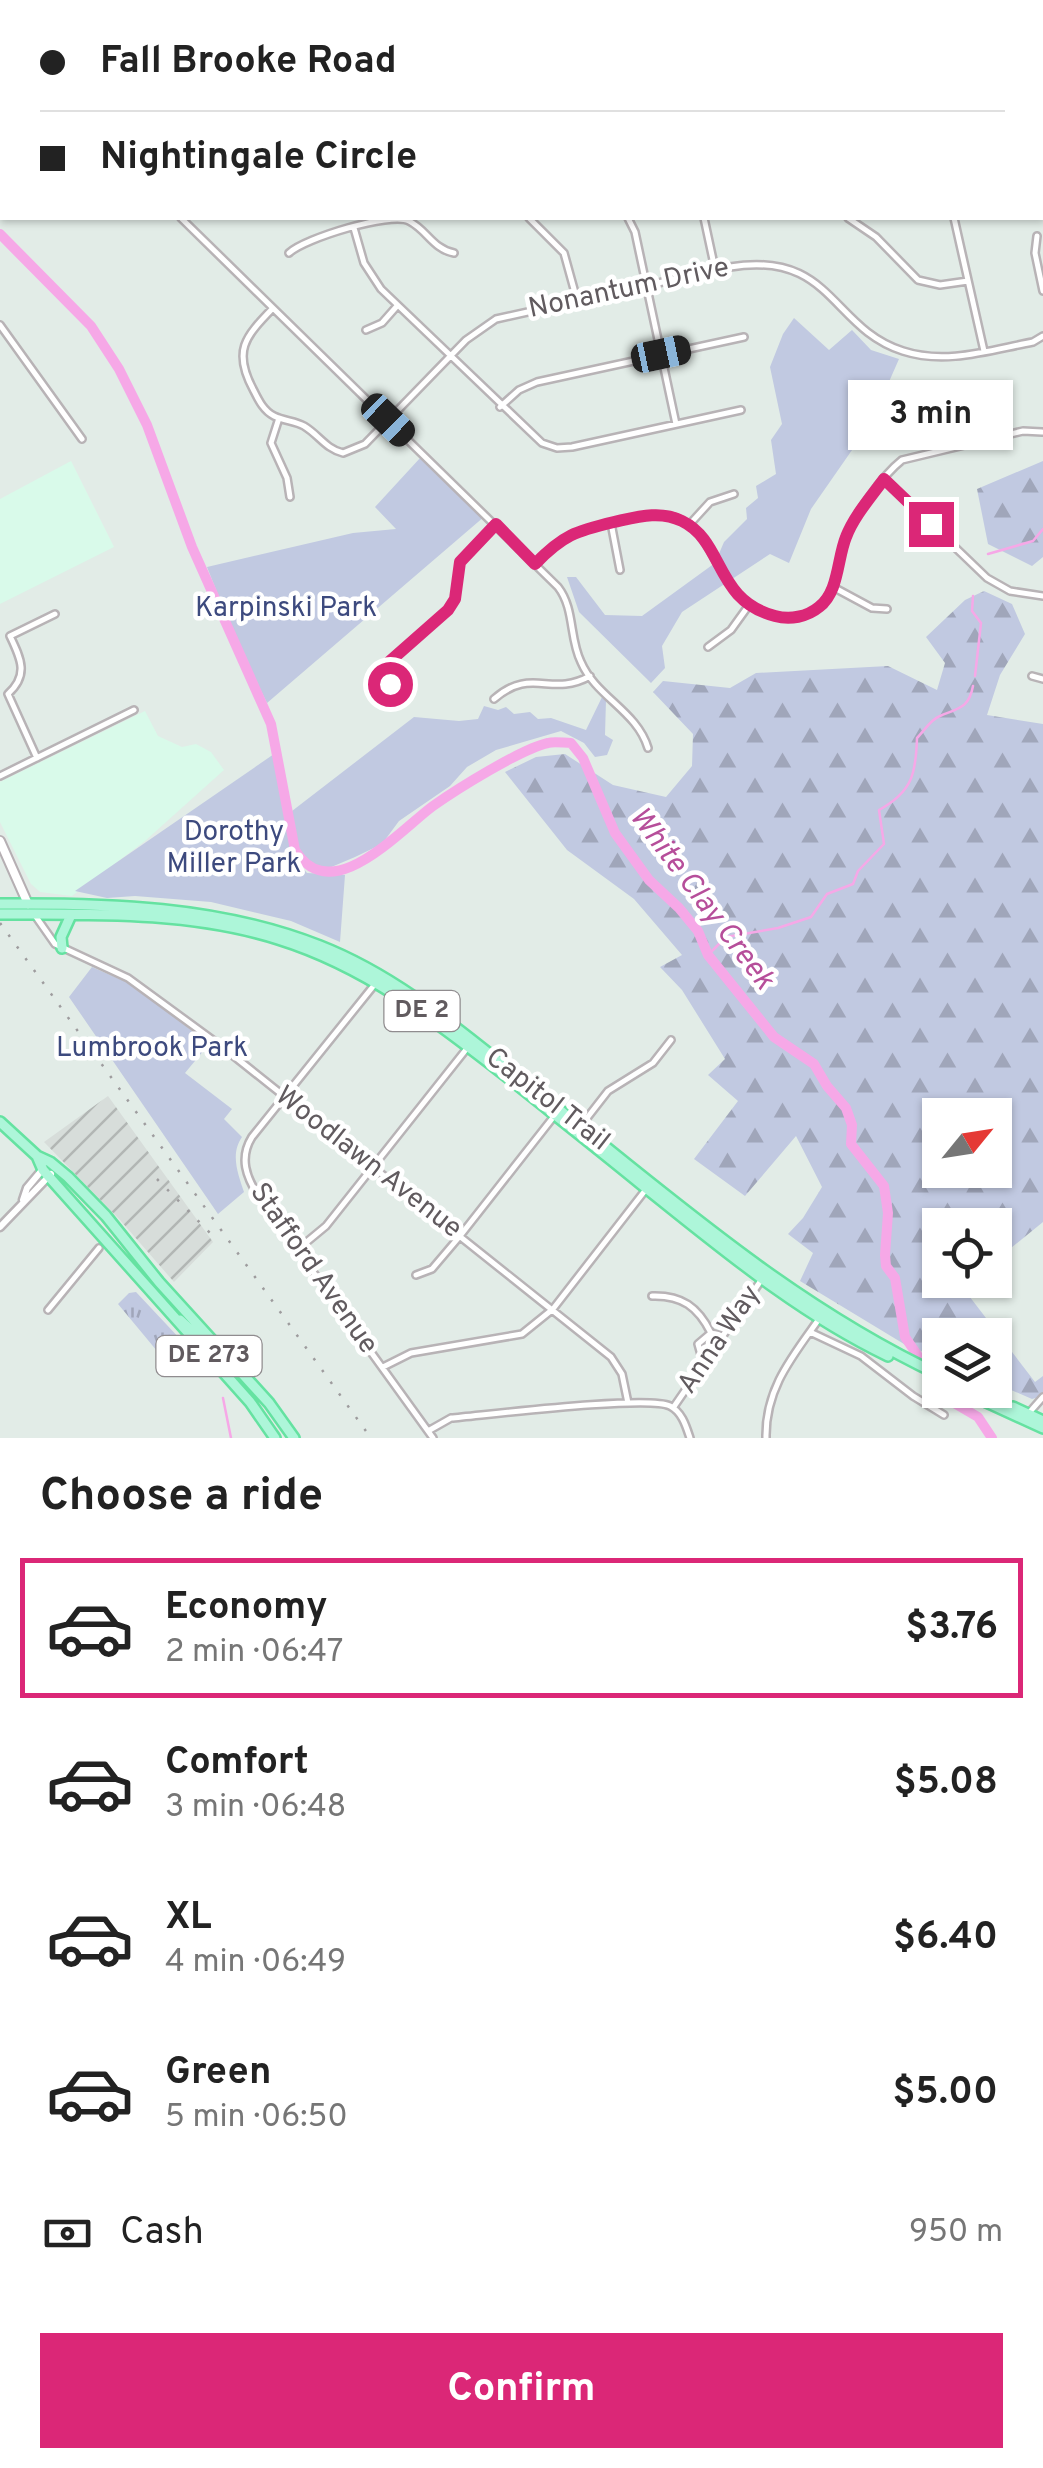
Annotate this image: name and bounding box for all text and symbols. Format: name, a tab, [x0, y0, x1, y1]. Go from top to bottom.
text: Fall Brooke Road	[100, 38, 397, 87]
text: Nightingale Circle	[100, 134, 417, 183]
street label: Nonantum Drive	[525, 250, 733, 328]
car	[629, 333, 693, 375]
callout: 3 min	[848, 379, 1014, 449]
car	[356, 388, 420, 452]
text: 3 min	[889, 395, 972, 435]
route end	[909, 502, 954, 547]
park label: Karpinski Park	[195, 591, 377, 627]
route start	[368, 662, 413, 707]
water label: White Clay Creek	[620, 800, 782, 998]
park label: Dorothy Miller Park	[167, 815, 301, 883]
road number: DE 2	[384, 991, 460, 1031]
park label: Lumbrook Park	[56, 1031, 248, 1067]
street label: Capitol Trail	[478, 1040, 616, 1160]
street label: Woodlawn Avenue	[267, 1079, 469, 1247]
north arrow	[922, 1098, 1012, 1188]
map controls	[922, 1098, 1012, 1408]
street label: Stafford Avenue	[241, 1176, 385, 1362]
button: locate	[922, 1208, 1012, 1298]
street label: Anna Way	[670, 1278, 770, 1402]
button: layers	[922, 1318, 1012, 1408]
road number: DE 273	[156, 1336, 262, 1376]
text: Choose a ride	[40, 1469, 323, 1526]
icon: car	[45, 1583, 135, 1673]
text: Economy	[165, 1584, 327, 1633]
text: $3.76	[905, 1604, 998, 1653]
text: 2 min · 06:47	[165, 1633, 344, 1673]
icon: car	[45, 1738, 135, 1828]
text: Comfort	[165, 1739, 309, 1788]
text: $5.08	[894, 1759, 998, 1808]
text: 3 min · 06:48	[165, 1788, 346, 1828]
icon: car	[45, 1893, 135, 1983]
text: XL	[165, 1894, 212, 1943]
text: $6.40	[893, 1914, 998, 1963]
text: 4 min · 06:49	[165, 1943, 346, 1983]
icon: car	[45, 2048, 135, 2138]
text: Green	[165, 2049, 271, 2098]
text: $5.00	[893, 2069, 998, 2118]
text: 5 min · 06:50	[165, 2098, 348, 2138]
icon: cash	[40, 2206, 95, 2261]
text: Cash	[120, 2209, 204, 2258]
text: 950 m	[909, 2213, 1003, 2253]
button: Confirm	[40, 2333, 1003, 2448]

